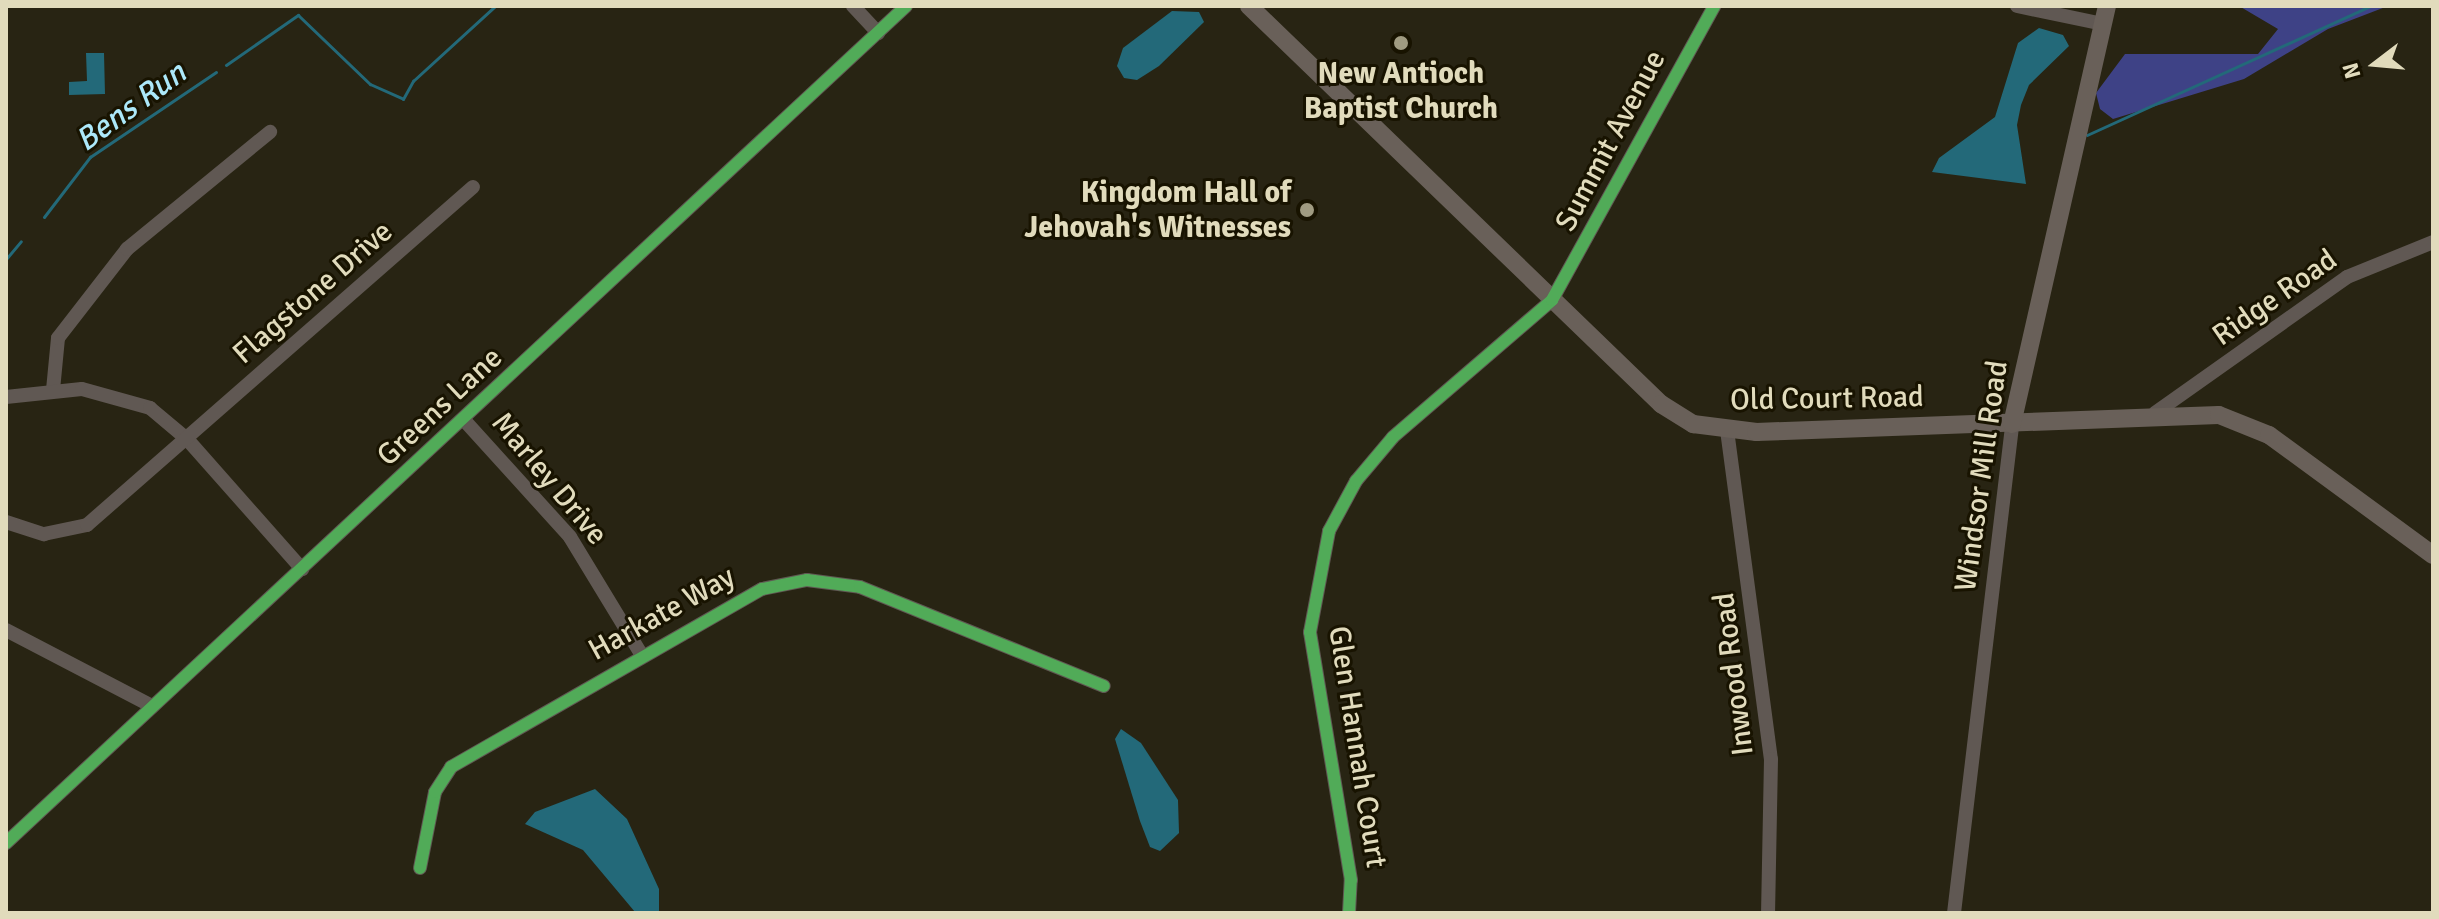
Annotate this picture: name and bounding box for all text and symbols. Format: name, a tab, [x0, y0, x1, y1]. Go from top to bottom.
north arrow	[2335, 24, 2415, 104]
marker: New Antioch Baptist Church	[1392, 34, 1410, 52]
street label: Summit Avenue	[1548, 44, 1674, 238]
water label: Bens Run	[68, 54, 194, 160]
place label: New Antioch Baptist Church	[1304, 56, 1498, 126]
text: N	[2336, 60, 2367, 82]
place label: Kingdom Hall of Jehovah's Witnesses	[1024, 175, 1291, 246]
marker: Kingdom Hall of Jehovah's Witnesses	[1298, 201, 1316, 219]
street label: Flagstone Drive	[226, 214, 400, 372]
street label: Ridge Road	[2206, 242, 2344, 354]
street label: Greens Lane	[370, 340, 510, 474]
street label: Windsor Mill Road	[1948, 358, 2016, 594]
street label: Old Court Road	[1730, 379, 1924, 419]
street label: Marley Drive	[483, 406, 615, 552]
street label: Harkate Way	[583, 559, 741, 669]
street label: Inwood Road	[1706, 590, 1762, 758]
street label: Glen Hannah Court	[1320, 624, 1394, 870]

